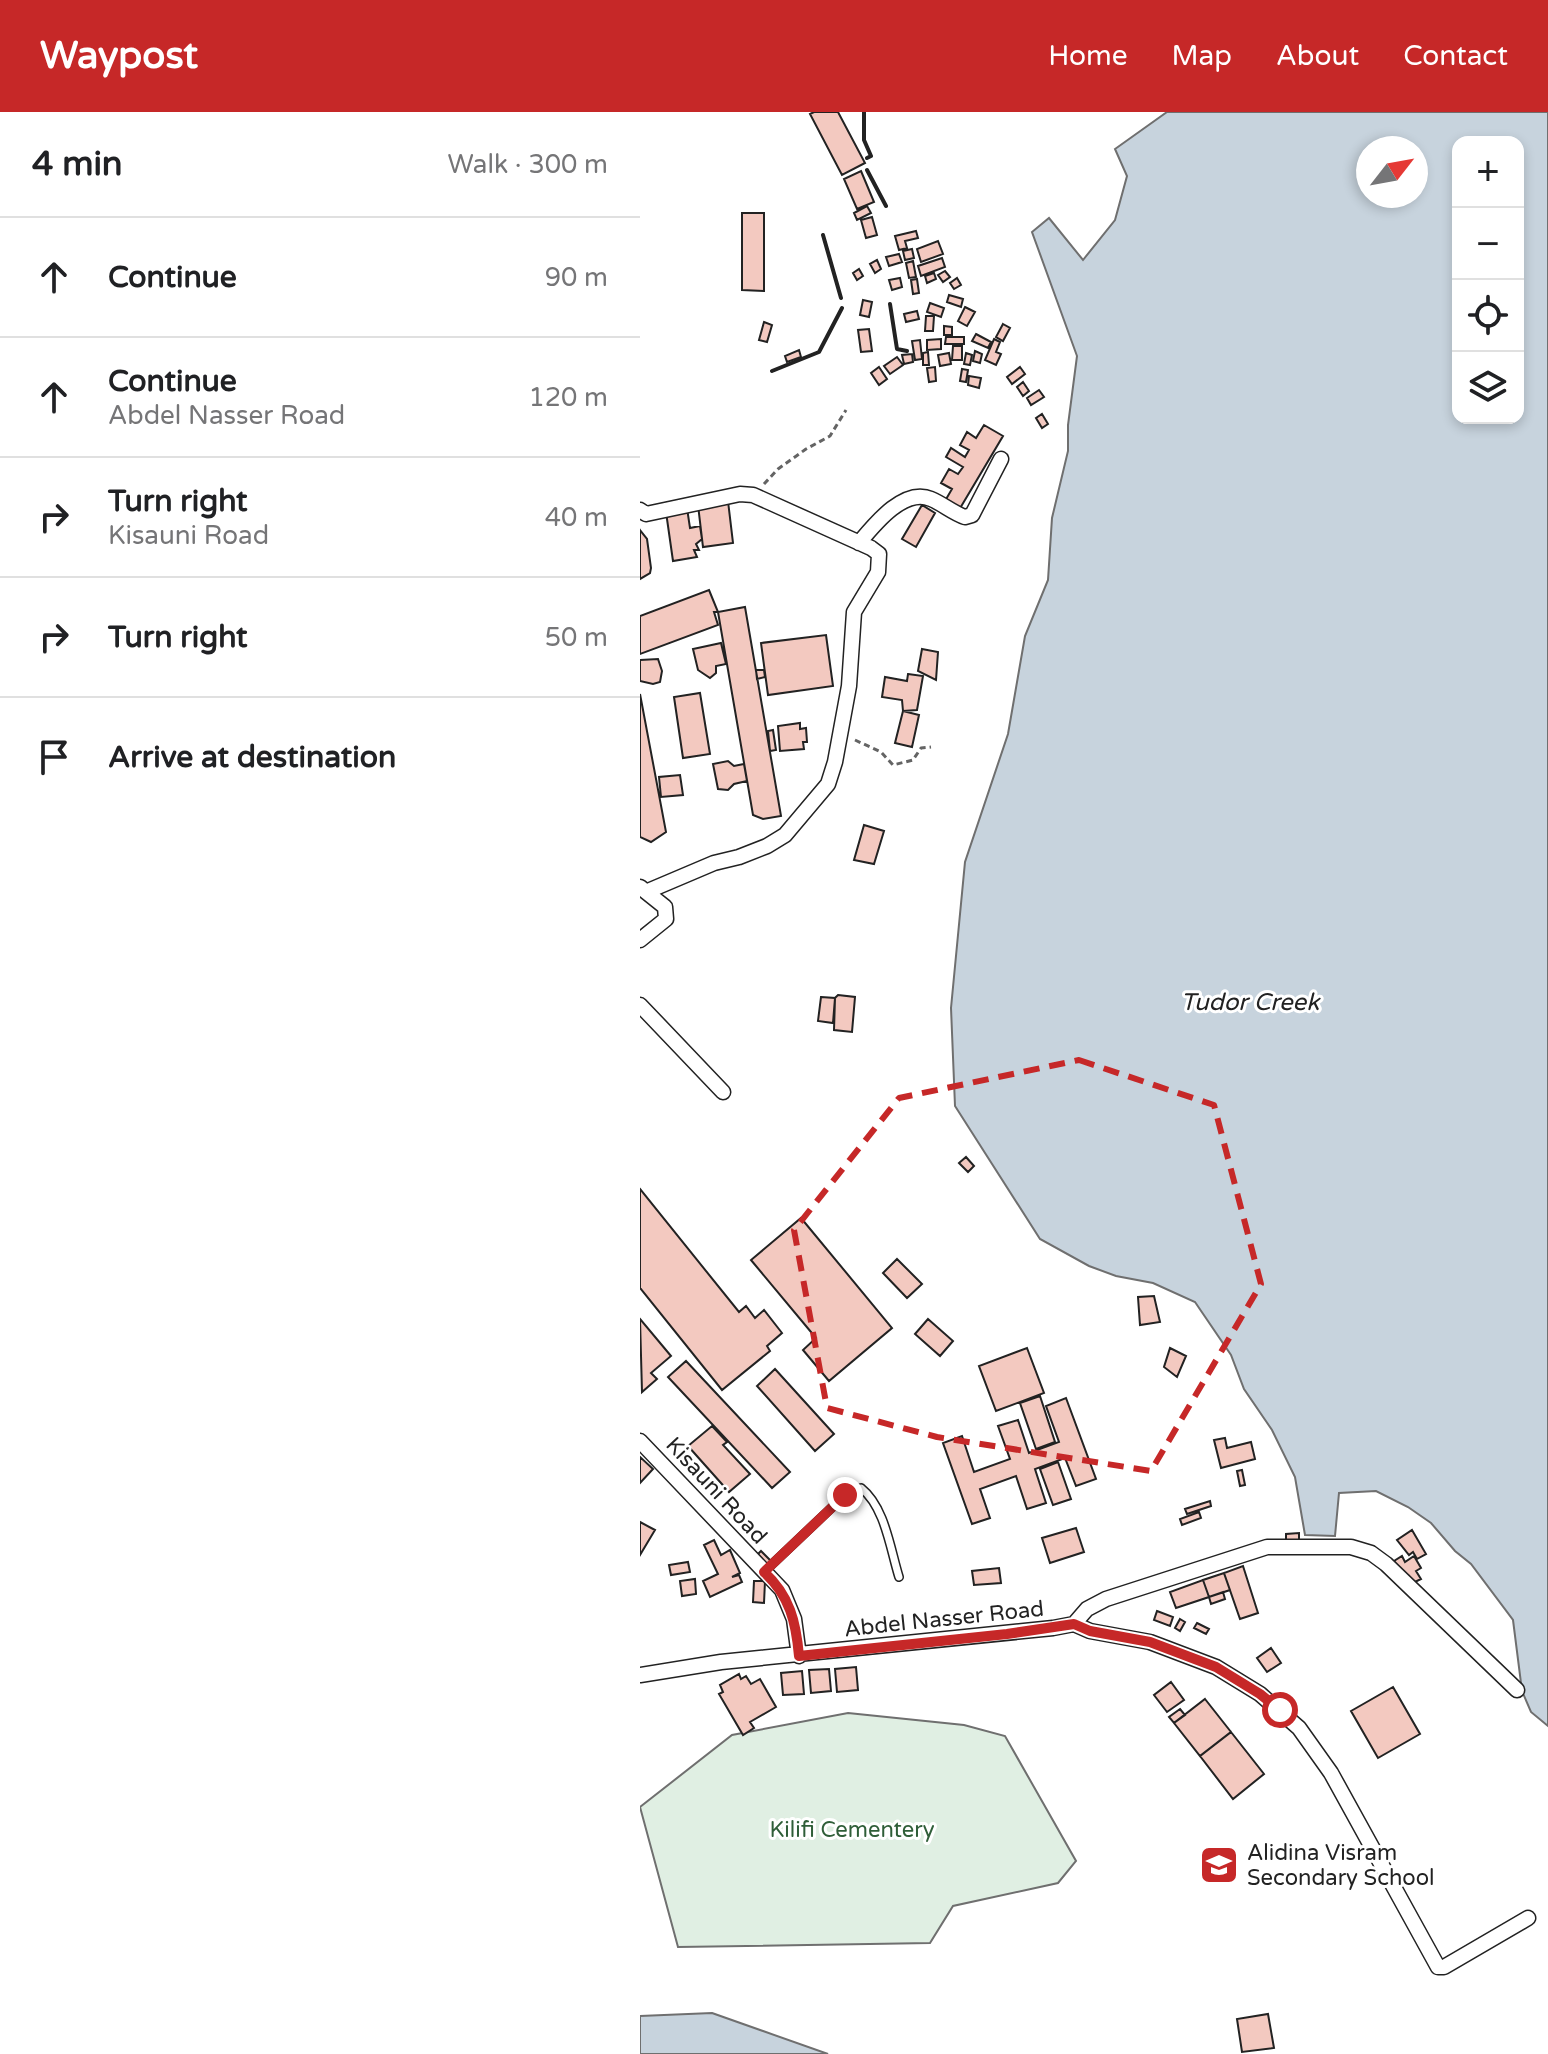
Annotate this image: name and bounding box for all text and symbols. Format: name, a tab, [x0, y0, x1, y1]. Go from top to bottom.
text: Waypost	[40, 33, 198, 79]
text: Home	[1048, 39, 1128, 73]
text: Map	[1172, 39, 1232, 73]
text: About	[1276, 39, 1359, 73]
text: Contact	[1403, 39, 1508, 73]
north arrow	[1356, 136, 1428, 208]
map controls	[1452, 136, 1524, 424]
button: +	[1452, 136, 1524, 208]
text: 4 min	[32, 144, 123, 185]
text: Walk · 300 m	[448, 149, 608, 180]
button: −	[1452, 208, 1524, 280]
icon: ahead	[32, 255, 76, 299]
text: Continue	[108, 259, 237, 296]
text: 90 m	[545, 262, 608, 293]
button: locate	[1452, 280, 1524, 352]
button: layers	[1452, 352, 1524, 424]
text: Continue	[108, 363, 237, 400]
icon: ahead	[32, 375, 76, 419]
text: 120 m	[528, 382, 608, 413]
text: Abdel Nasser Road	[108, 400, 345, 431]
text: Turn right	[108, 483, 248, 520]
icon: right	[32, 495, 76, 539]
text: 40 m	[545, 502, 608, 533]
text: Kisauni Road	[108, 520, 269, 551]
icon: right	[32, 615, 76, 659]
text: Turn right	[108, 619, 248, 656]
text: 50 m	[545, 622, 608, 653]
icon: arrive	[32, 735, 76, 779]
text: Arrive at destination	[108, 739, 396, 776]
water label: Tudor Creek	[1181, 988, 1321, 1017]
street label: Kisauni Road	[660, 1432, 772, 1549]
route end	[827, 1477, 863, 1513]
street label: Abdel Nasser Road	[843, 1596, 1045, 1642]
route start	[1262, 1692, 1298, 1728]
park label: Kilifi Cementery	[769, 1817, 935, 1843]
place label: Alidina Visram Secondary School	[1247, 1840, 1435, 1891]
school or university icon: Alidina Visram Secondary School	[1198, 1844, 1240, 1886]

